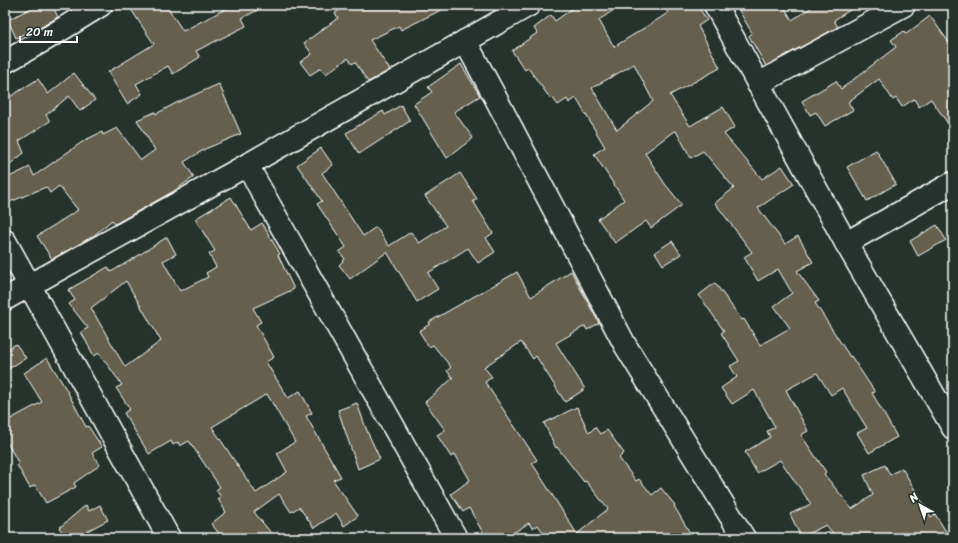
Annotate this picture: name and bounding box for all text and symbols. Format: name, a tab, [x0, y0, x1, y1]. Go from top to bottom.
scale bar	[20, 18, 77, 44]
text: 20 m	[26, 21, 53, 43]
north arrow	[900, 485, 940, 525]
text: N	[904, 488, 923, 508]

